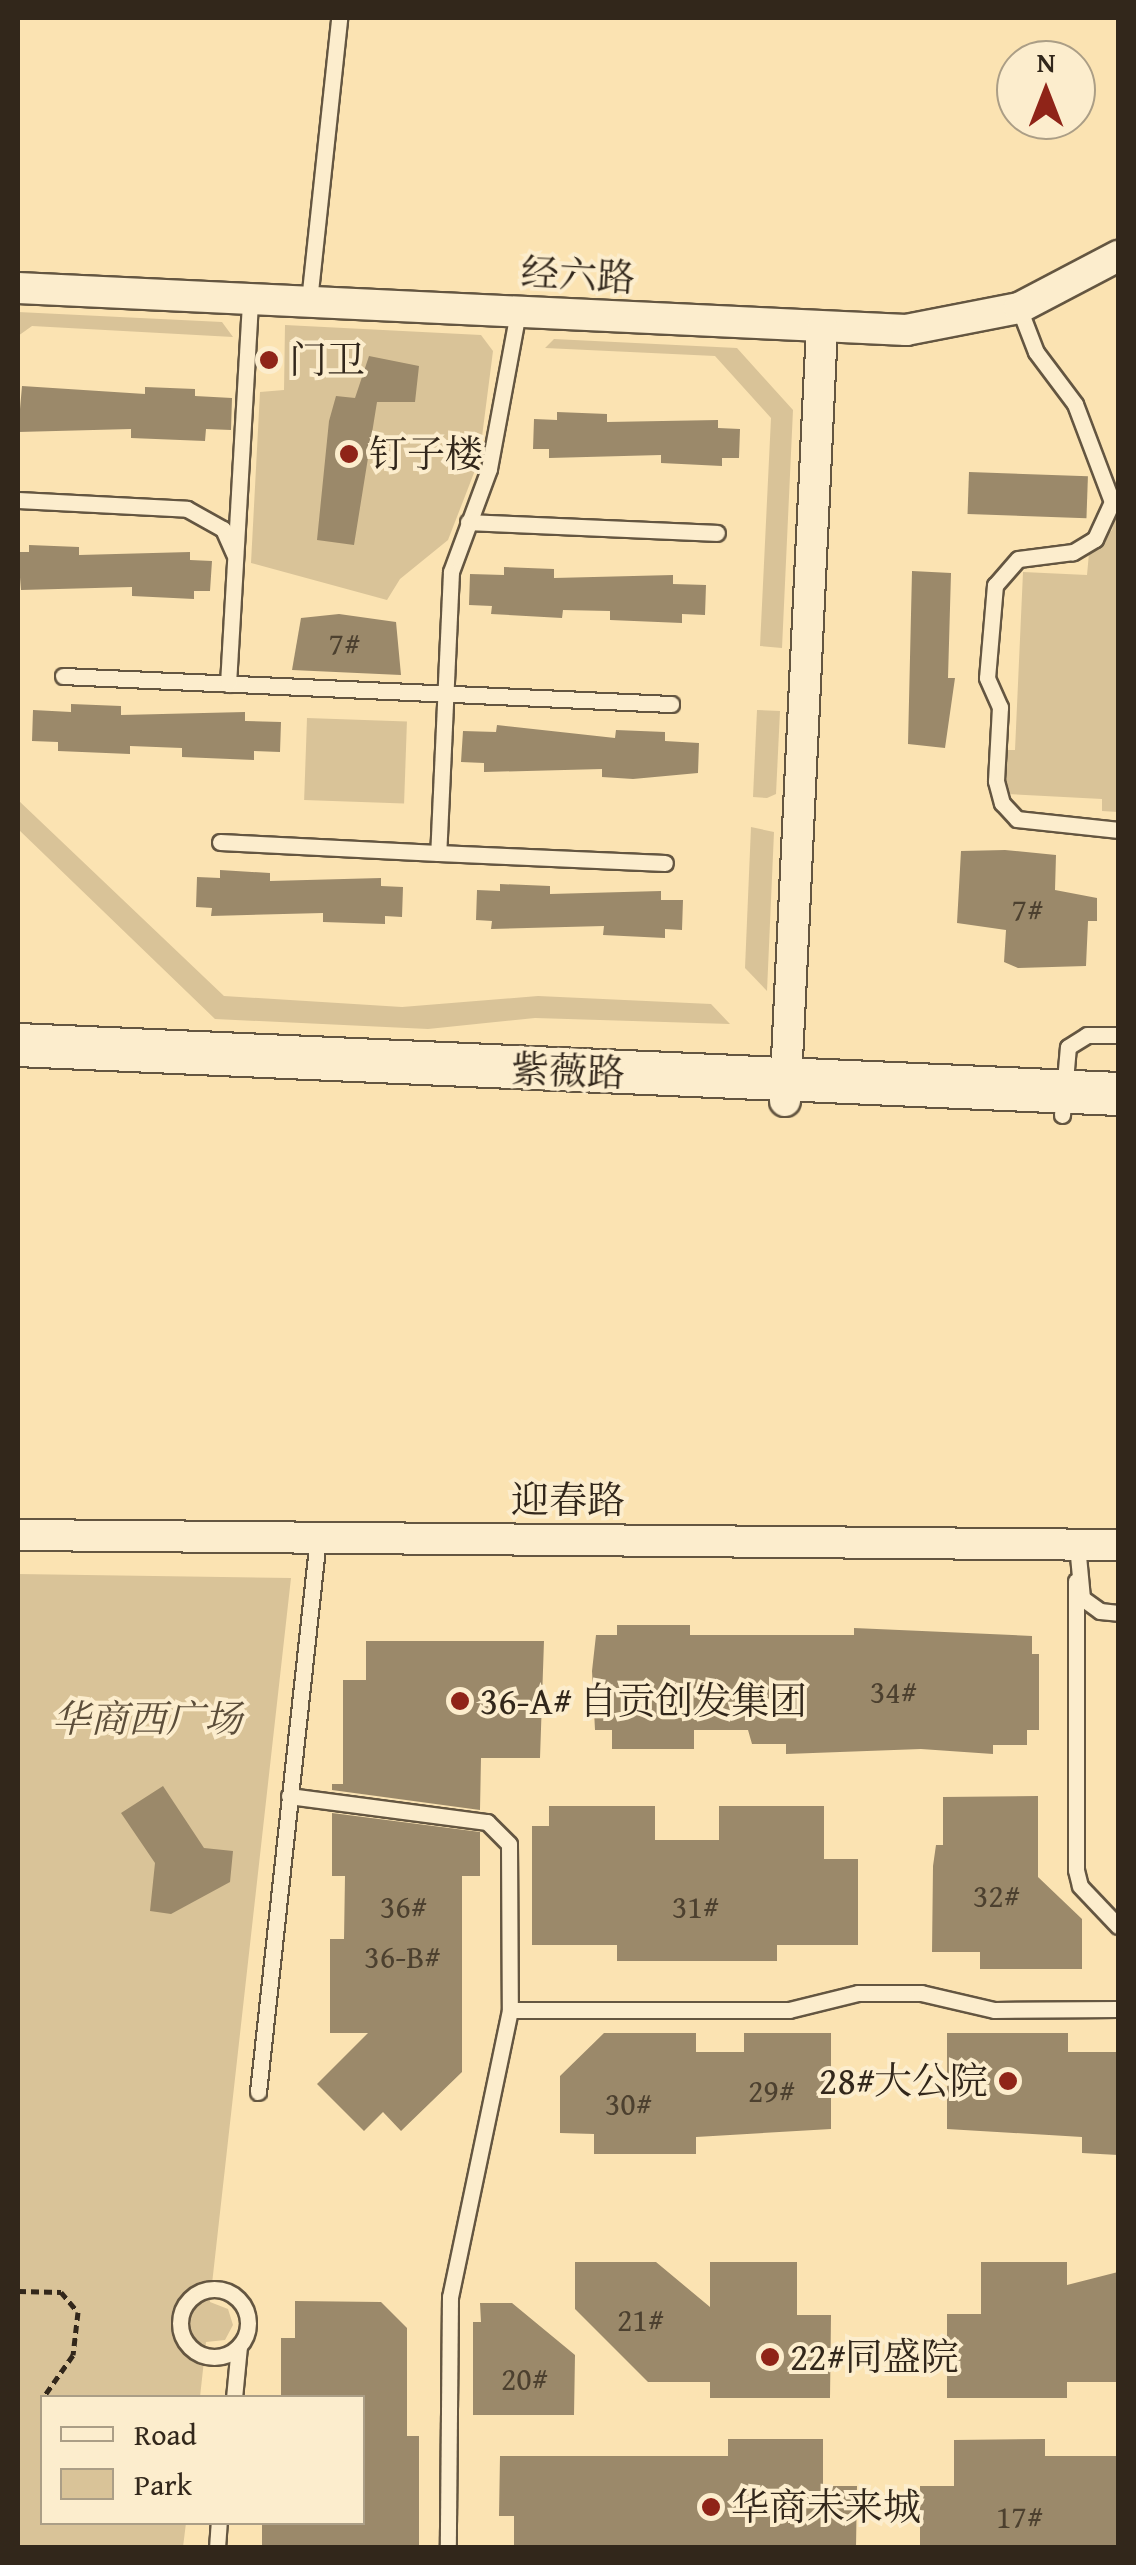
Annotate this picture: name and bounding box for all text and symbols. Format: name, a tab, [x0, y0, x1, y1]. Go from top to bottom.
north arrow	[996, 40, 1096, 140]
text: N	[1037, 41, 1055, 82]
street label: 经六路	[520, 249, 636, 301]
place label: 门卫	[289, 337, 365, 383]
marker: 门卫	[258, 349, 280, 371]
place label: 钉子楼	[369, 431, 483, 477]
marker: 钉子楼	[338, 443, 360, 465]
house number: 7#	[329, 625, 359, 663]
house number: 7#	[1012, 891, 1042, 929]
street label: 紫薇路	[510, 1046, 626, 1096]
street label: 迎春路	[511, 1477, 625, 1523]
house number: 34#	[870, 1673, 916, 1711]
place label: 36-A# 自贡创发集团	[480, 1678, 807, 1724]
marker: 36-A# 自贡创发集团	[449, 1690, 471, 1712]
park label: 华商西广场	[52, 1696, 242, 1742]
house number: 32#	[973, 1877, 1019, 1915]
house number: 36#	[380, 1888, 426, 1926]
house number: 31#	[672, 1888, 718, 1926]
house number: 36-B#	[364, 1938, 440, 1976]
place label: 28#大公院	[819, 2058, 988, 2104]
marker: 28#大公院	[997, 2070, 1019, 2092]
house number: 29#	[748, 2072, 794, 2110]
house number: 30#	[605, 2085, 651, 2123]
house number: 21#	[617, 2301, 663, 2339]
place label: 22#同盛院	[790, 2334, 959, 2380]
marker: 22#同盛院	[759, 2346, 781, 2368]
house number: 20#	[501, 2360, 547, 2398]
legend	[40, 2395, 365, 2525]
text: Road	[134, 2412, 197, 2456]
text: Park	[134, 2462, 192, 2506]
place label: 华商未来城	[731, 2484, 921, 2530]
marker: 华商未来城	[700, 2496, 722, 2518]
house number: 17#	[996, 2498, 1042, 2536]

